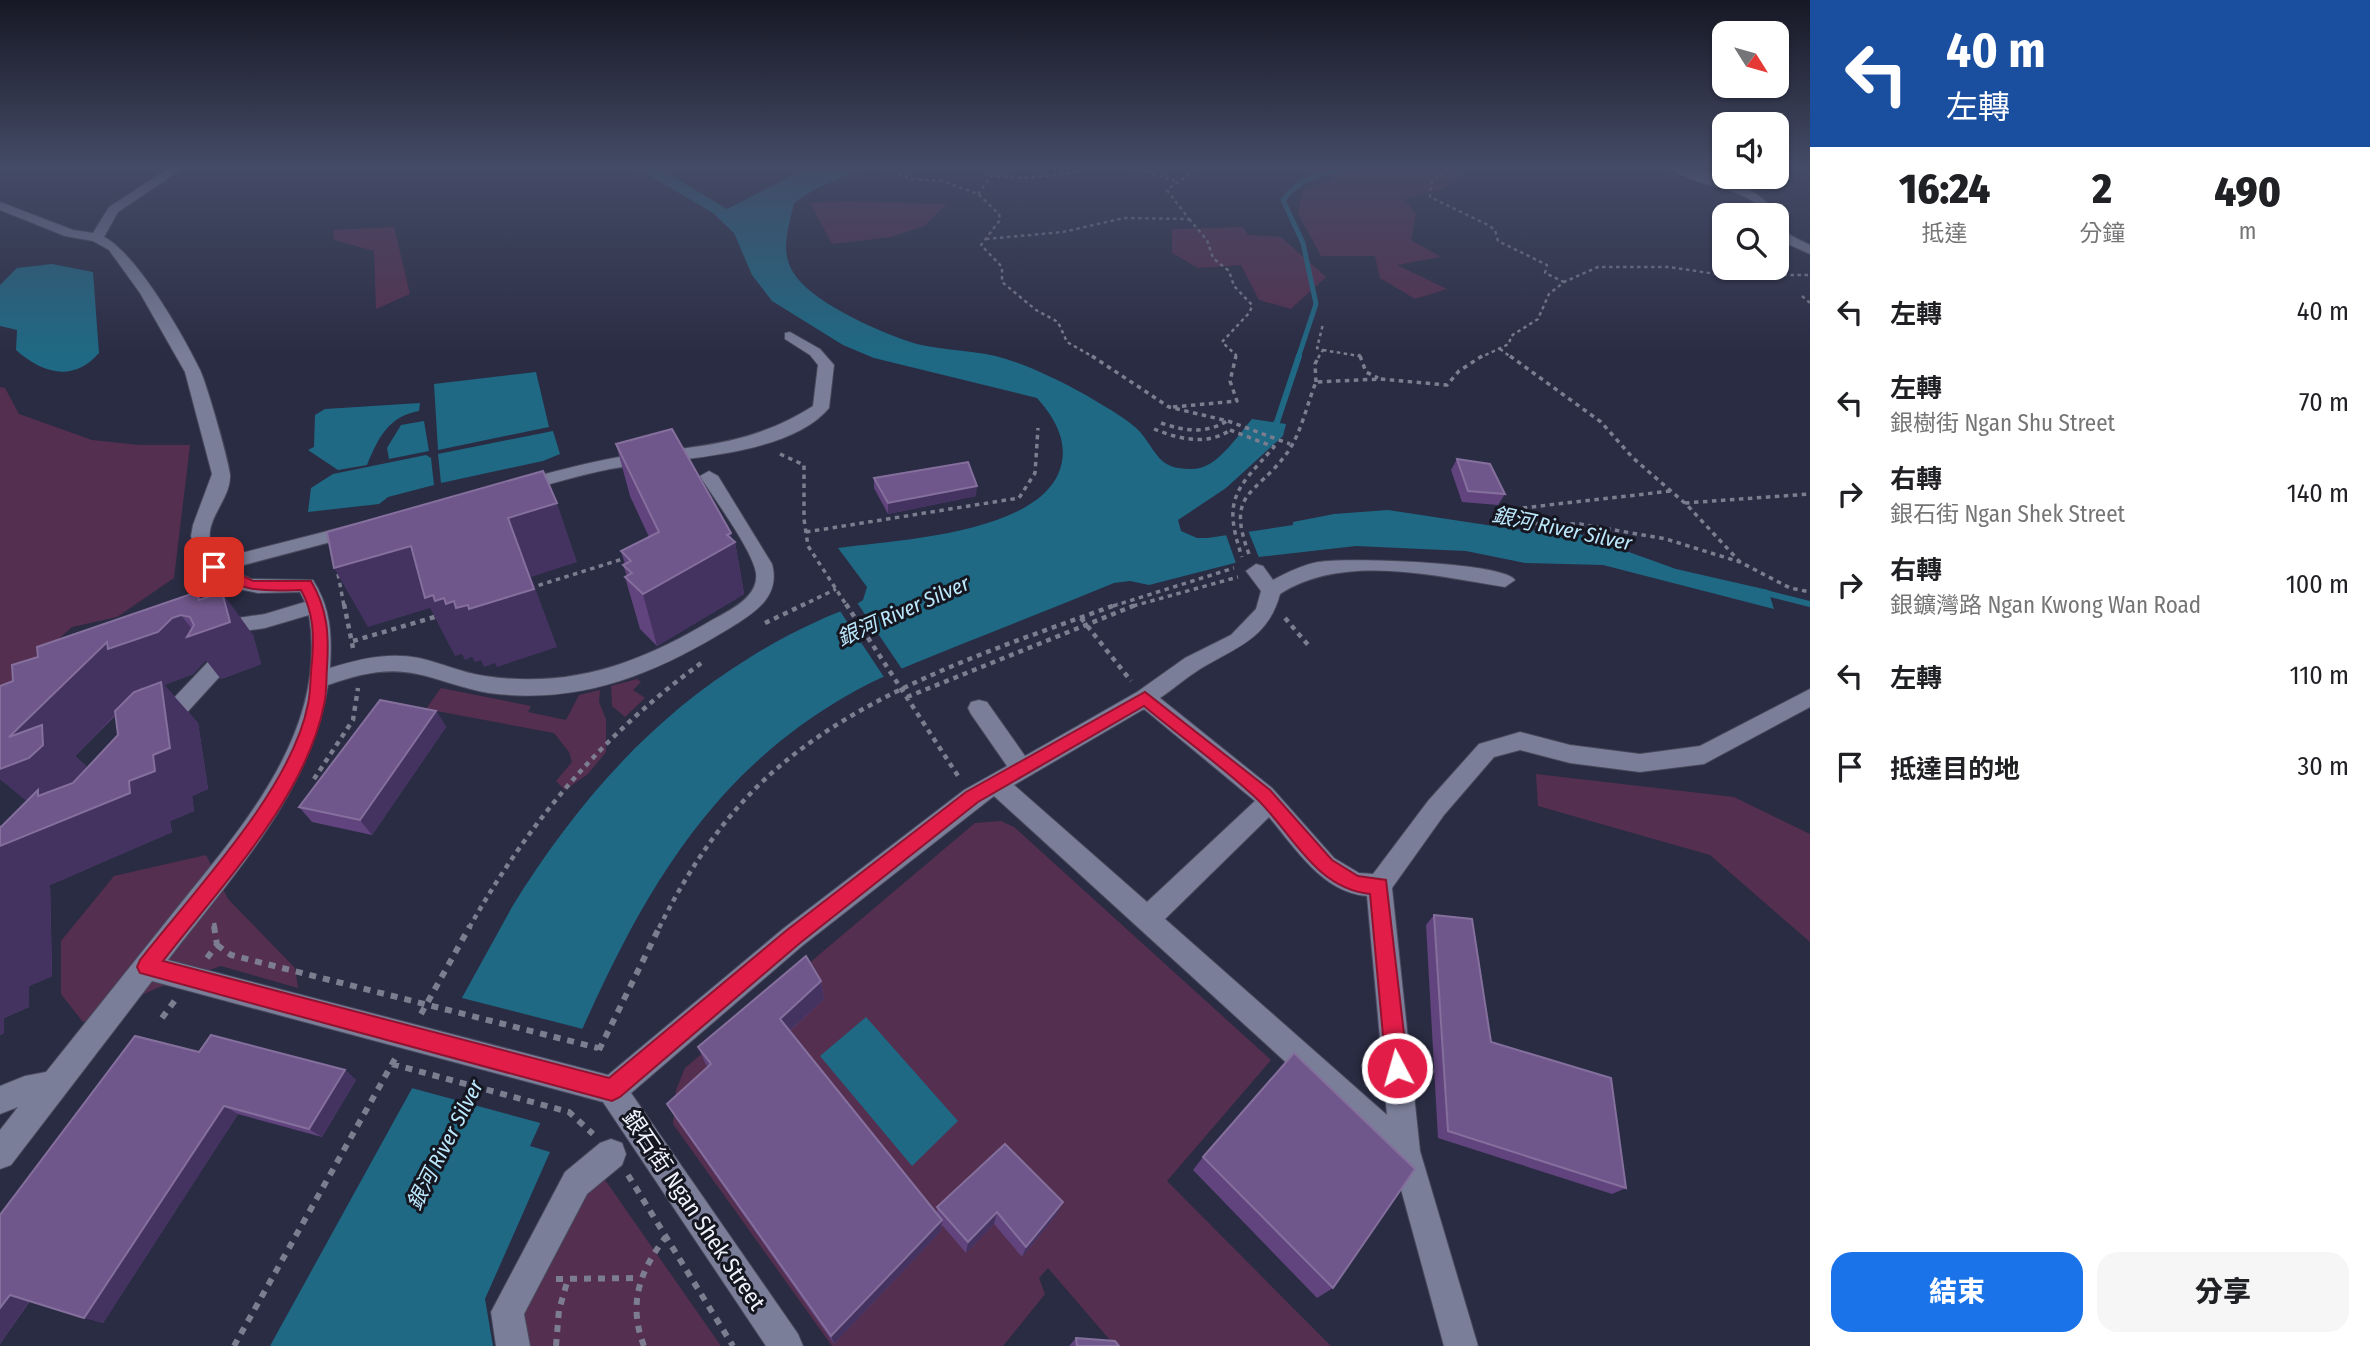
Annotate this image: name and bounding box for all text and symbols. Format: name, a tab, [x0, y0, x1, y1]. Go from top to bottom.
north arrow	[1712, 21, 1788, 98]
map controls	[1712, 21, 1789, 280]
text: 40 m	[1946, 21, 2046, 80]
icon: left	[1831, 28, 1922, 119]
text: 左轉	[1946, 88, 2010, 126]
button: sound	[1712, 112, 1789, 189]
text: 16:24	[1899, 164, 1990, 214]
text: 2	[2092, 164, 2112, 214]
text: 490	[2214, 167, 2281, 217]
button: search	[1712, 203, 1789, 280]
text: m	[2239, 217, 2256, 245]
text: 抵達	[1922, 219, 1968, 247]
text: 分鐘	[2079, 219, 2125, 247]
icon: left	[1831, 293, 1869, 331]
text: 40 m	[2297, 296, 2349, 327]
text: 左轉	[1890, 299, 1942, 330]
text: 左轉	[1890, 373, 1942, 404]
icon: left	[1831, 384, 1869, 422]
text: 70 m	[2299, 387, 2349, 418]
text: 銀樹街 Ngan Shu Street	[1890, 409, 2115, 437]
text: 右轉	[1890, 464, 1942, 495]
icon: right	[1831, 475, 1869, 513]
text: 140 m	[2287, 478, 2349, 509]
text: 銀石街 Ngan Shek Street	[1890, 500, 2125, 528]
water label: 銀河 River Silver	[1490, 502, 1635, 557]
pin	[184, 537, 244, 597]
icon: arrive	[195, 548, 233, 586]
text: 右轉	[1890, 555, 1942, 586]
icon: right	[1831, 566, 1869, 604]
text: 100 m	[2286, 569, 2349, 600]
water label: 銀河 River Silver	[833, 570, 974, 652]
text: 銀鑛灣路 Ngan Kwong Wan Road	[1890, 591, 2201, 619]
icon: left	[1831, 657, 1869, 695]
text: 110 m	[2289, 660, 2349, 691]
text: 左轉	[1890, 663, 1942, 694]
icon: arrive	[1831, 748, 1869, 786]
text: 30 m	[2298, 751, 2349, 782]
text: 抵達目的地	[1890, 754, 2020, 785]
position arrow	[1360, 1031, 1434, 1105]
water label: 銀河 River Silver	[401, 1075, 489, 1214]
street label: 銀石街 Ngan Shek Street	[617, 1105, 772, 1316]
button: 結束	[1831, 1252, 2083, 1332]
button: 分享	[2097, 1252, 2349, 1332]

